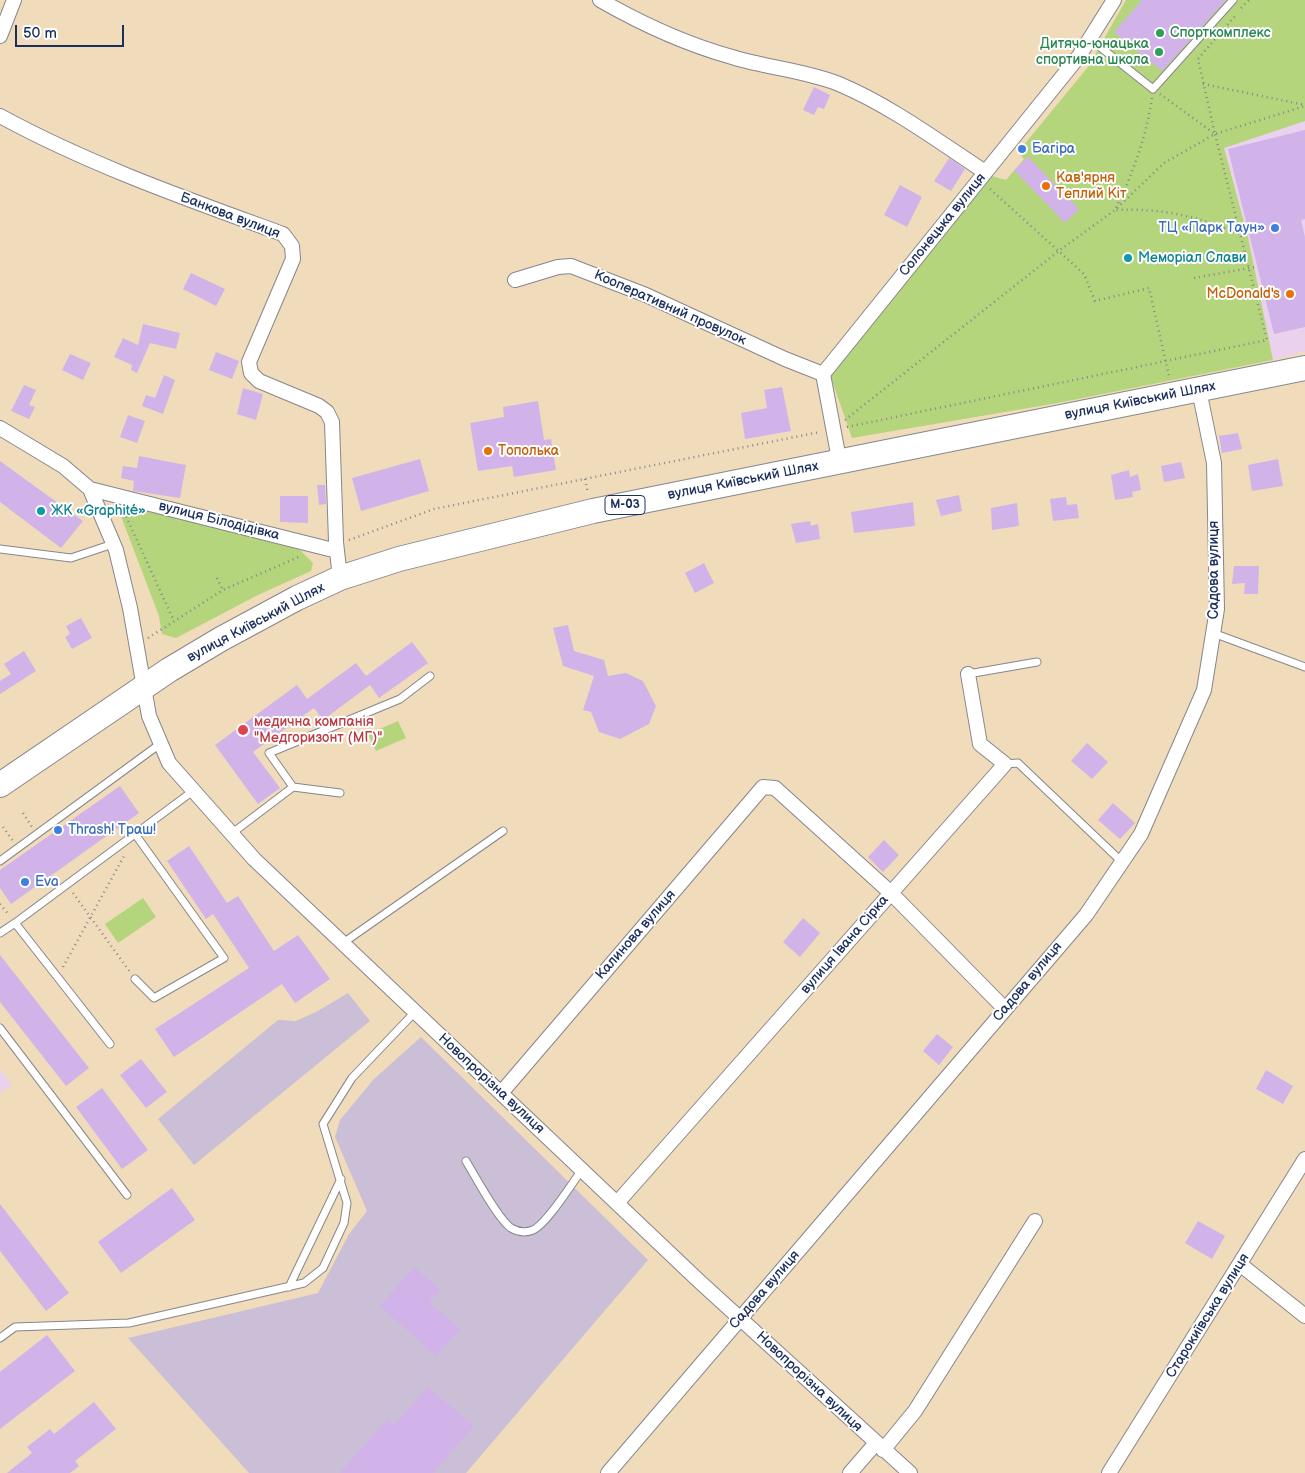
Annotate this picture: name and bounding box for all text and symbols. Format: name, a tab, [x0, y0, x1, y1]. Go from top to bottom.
scale bar	[18, 15, 126, 47]
text: 50 m	[23, 24, 57, 43]
place label: Спорткомплекс	[1170, 25, 1271, 41]
marker: Спорткомплекс	[1154, 27, 1166, 39]
place label: Дитячо-юнацька спортивна школа	[1036, 36, 1149, 68]
marker: Дитячо-юнацька спортивна школа	[1153, 46, 1165, 58]
place label: Багіра	[1032, 141, 1075, 157]
marker: Багіра	[1016, 143, 1028, 155]
street label: Солонецька вулиця	[896, 170, 990, 280]
place label: Кав'ярня Теплий Кіт	[1056, 170, 1127, 202]
marker: Кав'ярня Теплий Кіт	[1040, 180, 1052, 192]
street label: Банкова вулиця	[178, 189, 282, 243]
place label: ТЦ «Парк Таун»	[1159, 220, 1265, 236]
marker: ТЦ «Парк Таун»	[1269, 222, 1281, 234]
place label: Mеморіал Слави	[1138, 250, 1247, 266]
marker: Mеморіал Слави	[1122, 252, 1134, 264]
street label: Кооперативний провулок	[591, 267, 749, 349]
place label: McDonald's	[1207, 286, 1280, 302]
marker: McDonald's	[1284, 288, 1296, 300]
street label: вулиця Київський Шлях	[1063, 378, 1217, 424]
place label: Тополька	[498, 443, 559, 459]
marker: Тополька	[482, 445, 494, 457]
street label: вулиця Київський Шлях	[666, 458, 820, 504]
road number: М-03	[605, 496, 645, 514]
street label: вулиця Білодідівка	[157, 498, 281, 544]
place label: ЖК «Graphité»	[51, 503, 146, 519]
marker: ЖК «Graphité»	[35, 505, 47, 517]
street label: Садова вулиця	[1206, 521, 1222, 619]
street label: вулиця Київський Шлях	[184, 580, 328, 666]
place label: медична компанія "Медгоризонт (МГ)"	[254, 714, 383, 746]
marker: медична компанія "Медгоризонт (МГ)"	[236, 723, 250, 737]
place label: Thrash! Траш!	[68, 822, 156, 838]
marker: Thrash! Траш!	[52, 824, 64, 836]
place label: Eva	[35, 874, 59, 890]
marker: Eva	[19, 876, 31, 888]
street label: Калинова вулиця	[593, 887, 679, 983]
street label: вулиця Івана Сірка	[798, 892, 892, 998]
street label: Садова вулиця	[990, 939, 1066, 1025]
street label: Новопрорізна вулиця	[434, 1030, 548, 1138]
street label: Садова вулиця	[726, 1247, 804, 1333]
street label: Старокиївська вулиця	[1163, 1251, 1253, 1381]
street label: Новопрорізна вулиця	[752, 1328, 866, 1436]

